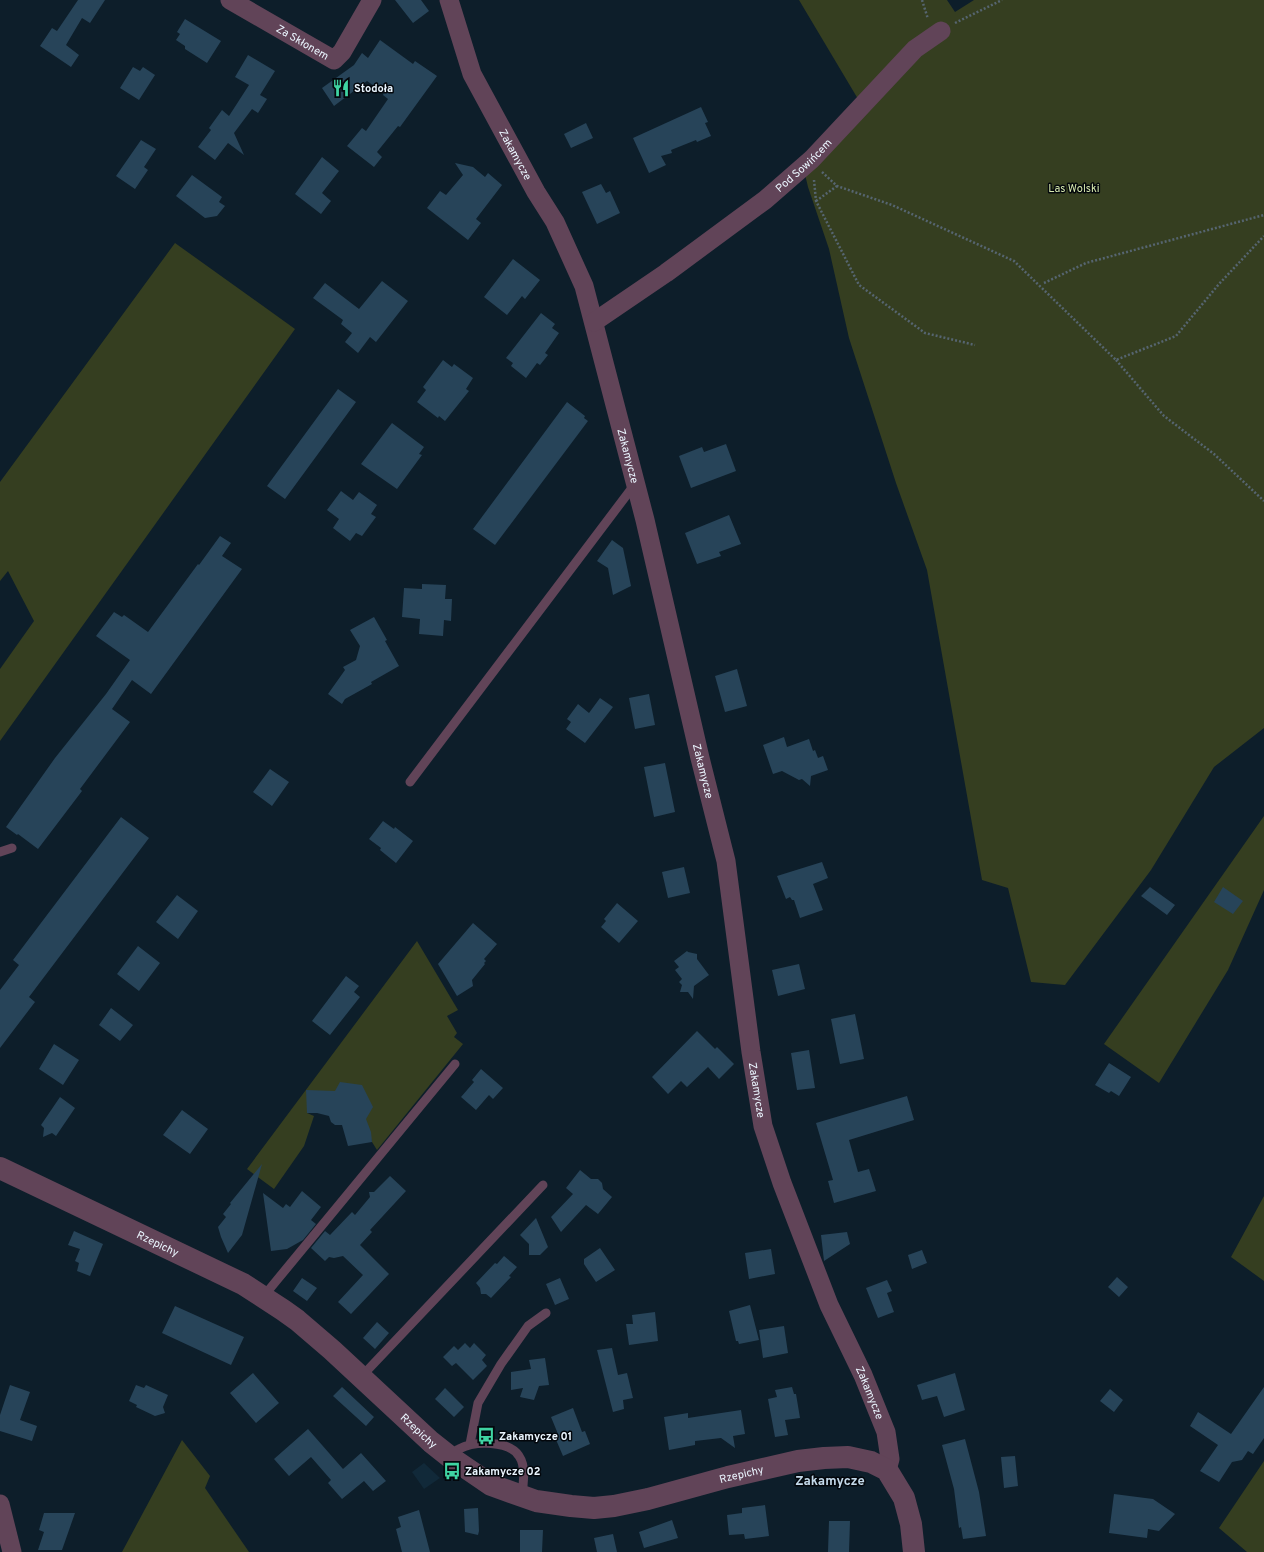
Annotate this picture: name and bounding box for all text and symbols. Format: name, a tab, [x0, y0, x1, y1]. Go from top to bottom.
street label: Za Skłonem	[273, 22, 331, 64]
restaurant icon: Stodoła	[331, 78, 351, 98]
place label: Stodoła	[354, 82, 393, 96]
street label: Zakamycze	[495, 127, 534, 183]
street label: Pod Sowińcem	[773, 136, 835, 196]
park label: Las Wolski	[1048, 182, 1100, 196]
street label: Zakamycze	[613, 427, 641, 485]
street label: Zakamycze	[689, 742, 716, 800]
street label: Zakamycze	[745, 1061, 768, 1119]
street label: Rzepichy	[134, 1228, 181, 1260]
street label: Zakamycze	[852, 1364, 886, 1422]
street label: Rzepichy	[397, 1411, 440, 1452]
bus stop icon: Zakamycze 01	[476, 1426, 496, 1446]
place label: Zakamycze 01	[499, 1430, 572, 1444]
bus stop icon: Zakamycze 02	[442, 1461, 462, 1481]
street label: Rzepichy	[718, 1463, 765, 1487]
place label: Zakamycze 02	[465, 1465, 541, 1479]
district label: Zakamycze	[795, 1474, 865, 1490]

